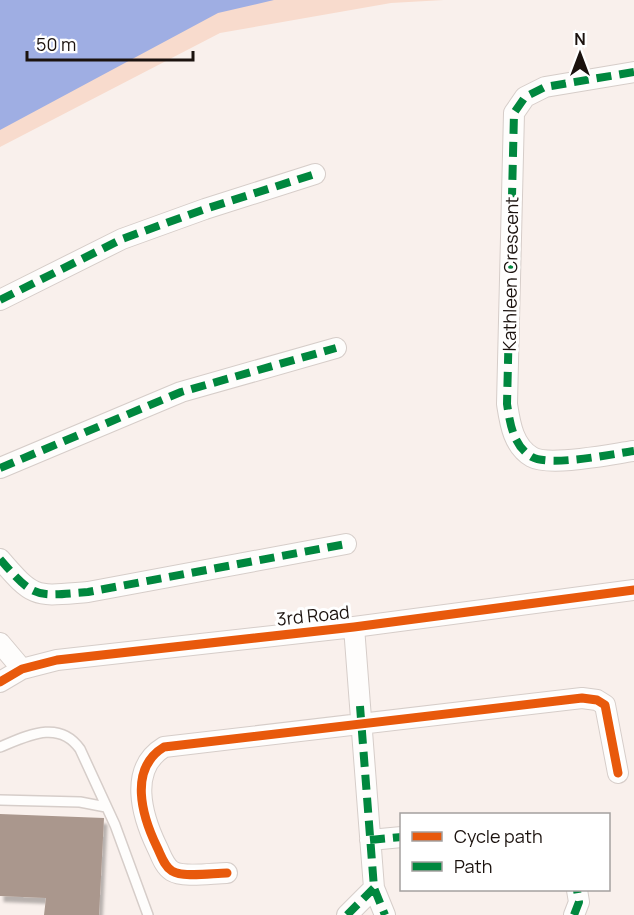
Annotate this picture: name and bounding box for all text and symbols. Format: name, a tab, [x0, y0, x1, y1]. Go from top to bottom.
scale bar	[27, 24, 194, 62]
north arrow	[550, 24, 610, 84]
text: N	[574, 28, 586, 50]
text: 50 m	[36, 32, 76, 56]
street label: Kathleen Crescent	[497, 196, 523, 352]
street label: 3rd Road	[275, 599, 351, 631]
legend	[400, 813, 610, 891]
text: Cycle path	[454, 824, 543, 848]
text: Path	[454, 854, 492, 878]

